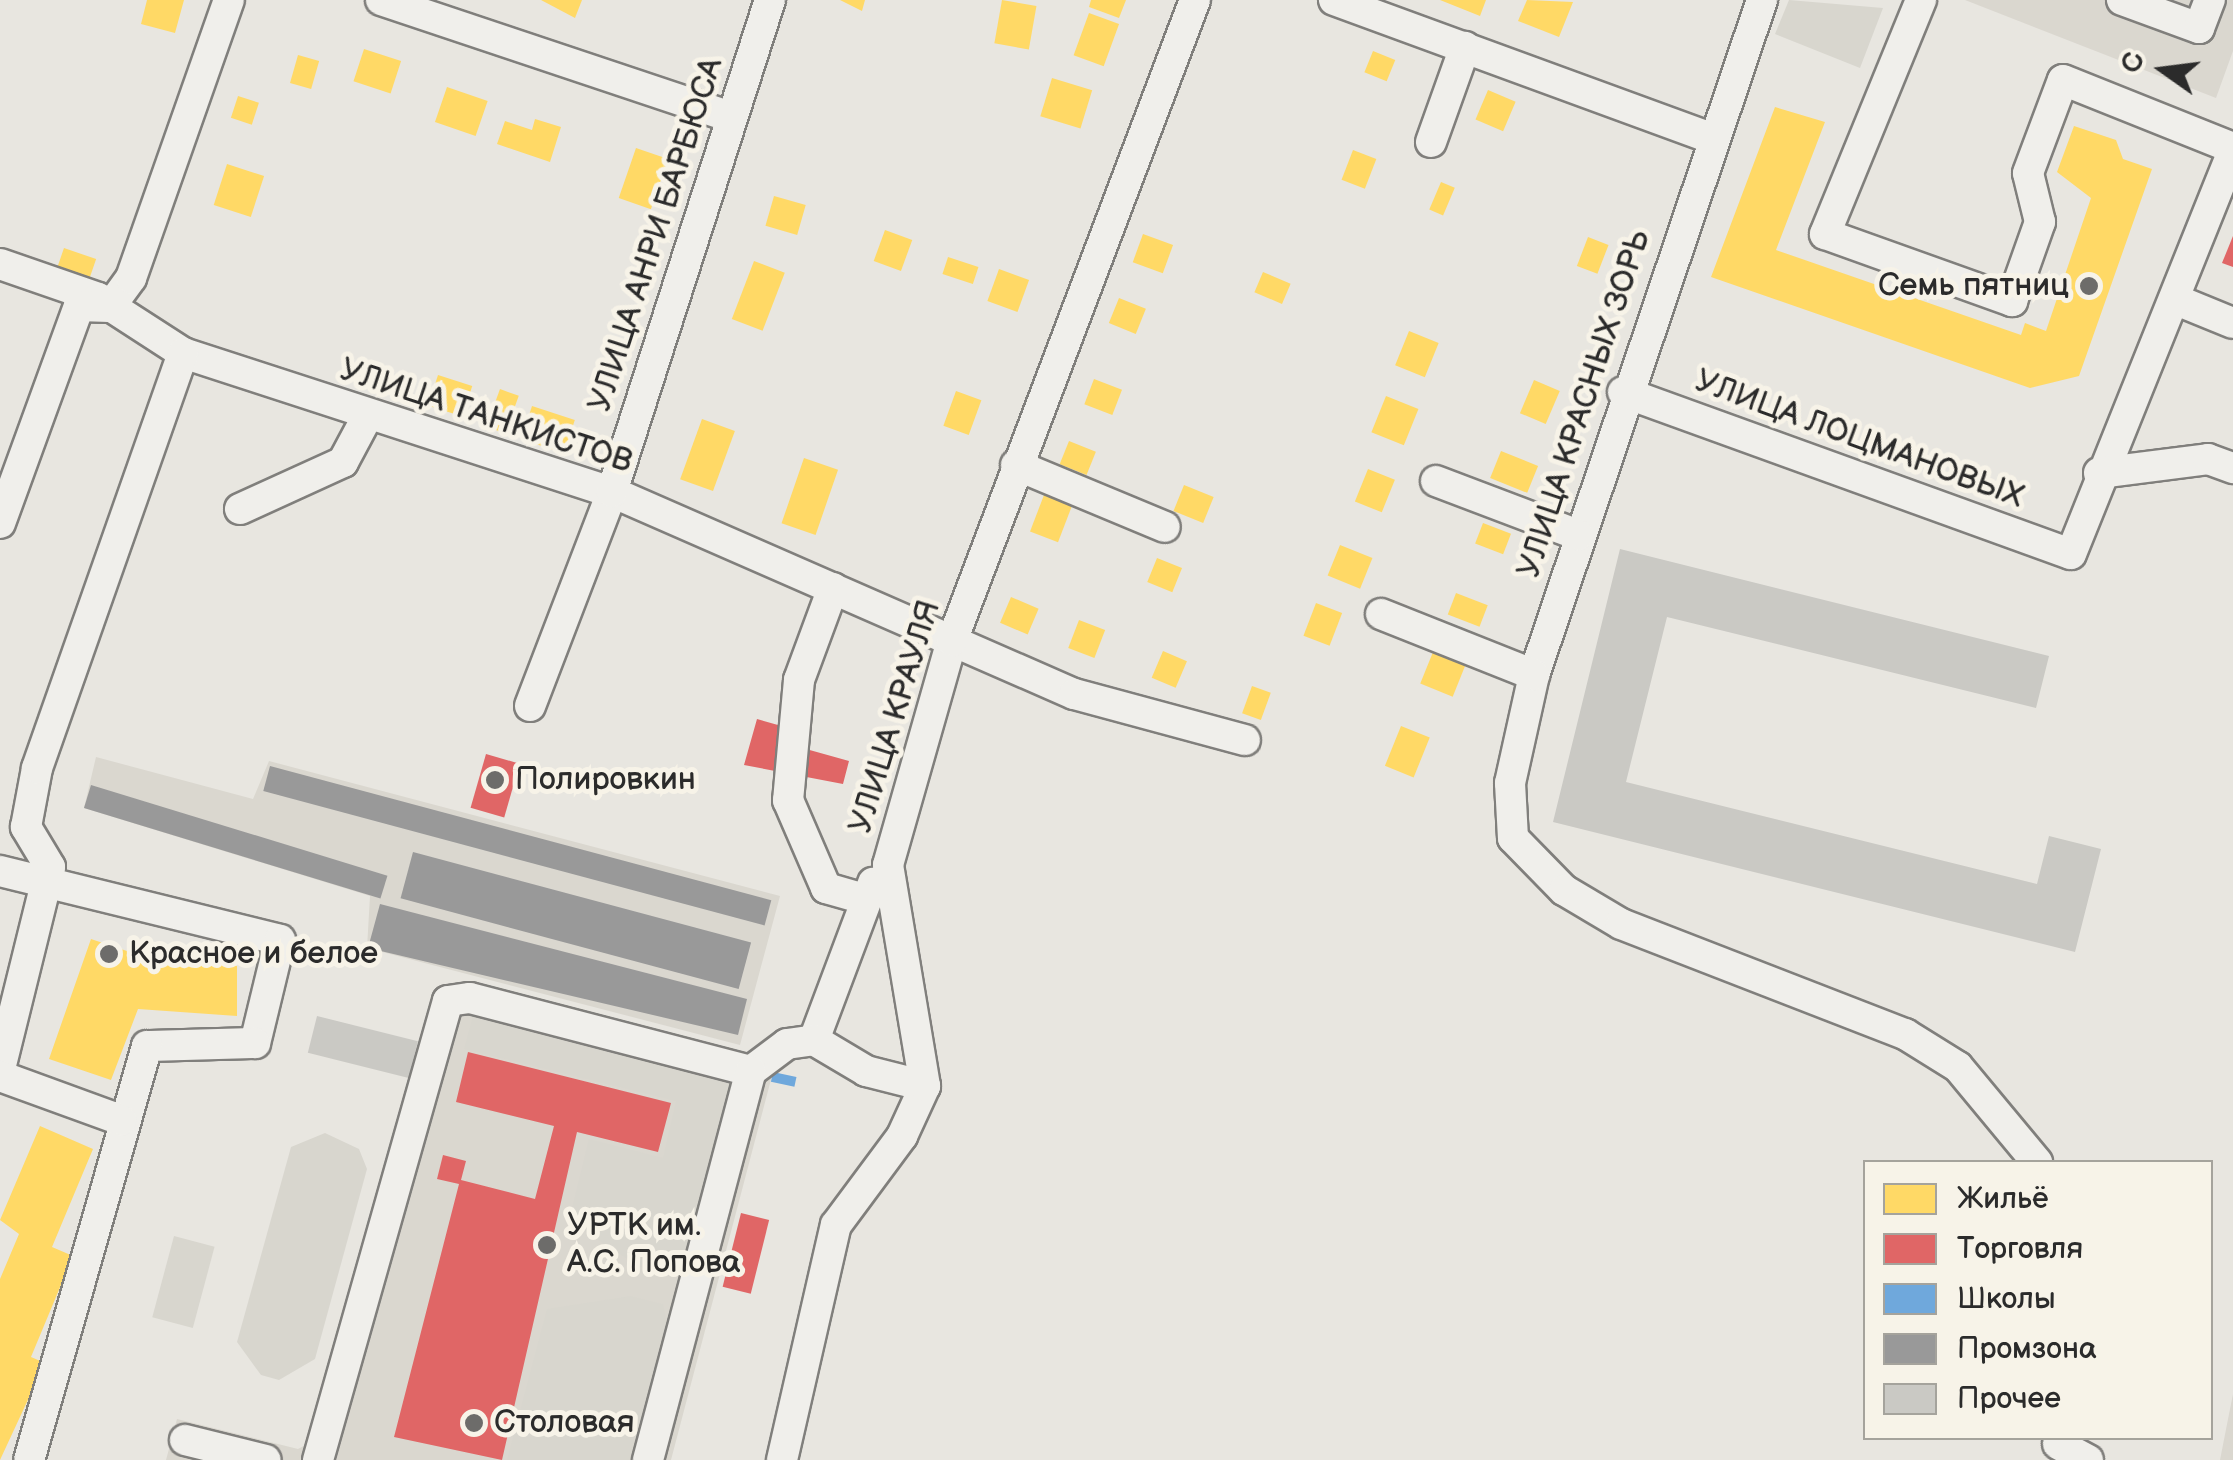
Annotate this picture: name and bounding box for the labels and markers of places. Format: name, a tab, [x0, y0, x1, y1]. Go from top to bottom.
place label: Семь пятниц	[1878, 267, 2069, 305]
marker: Семь пятниц	[2078, 275, 2100, 297]
place label: Полировкин	[515, 761, 696, 799]
marker: Полировкин	[484, 769, 506, 791]
place label: Красное и белое	[129, 935, 378, 973]
marker: Красное и белое	[98, 943, 120, 965]
place label: УРТК им. А.С. Попова	[567, 1208, 741, 1283]
marker: УРТК им. А.С. Попова	[536, 1234, 558, 1256]
place label: Столовая	[494, 1404, 635, 1442]
marker: Столовая	[463, 1412, 485, 1434]

